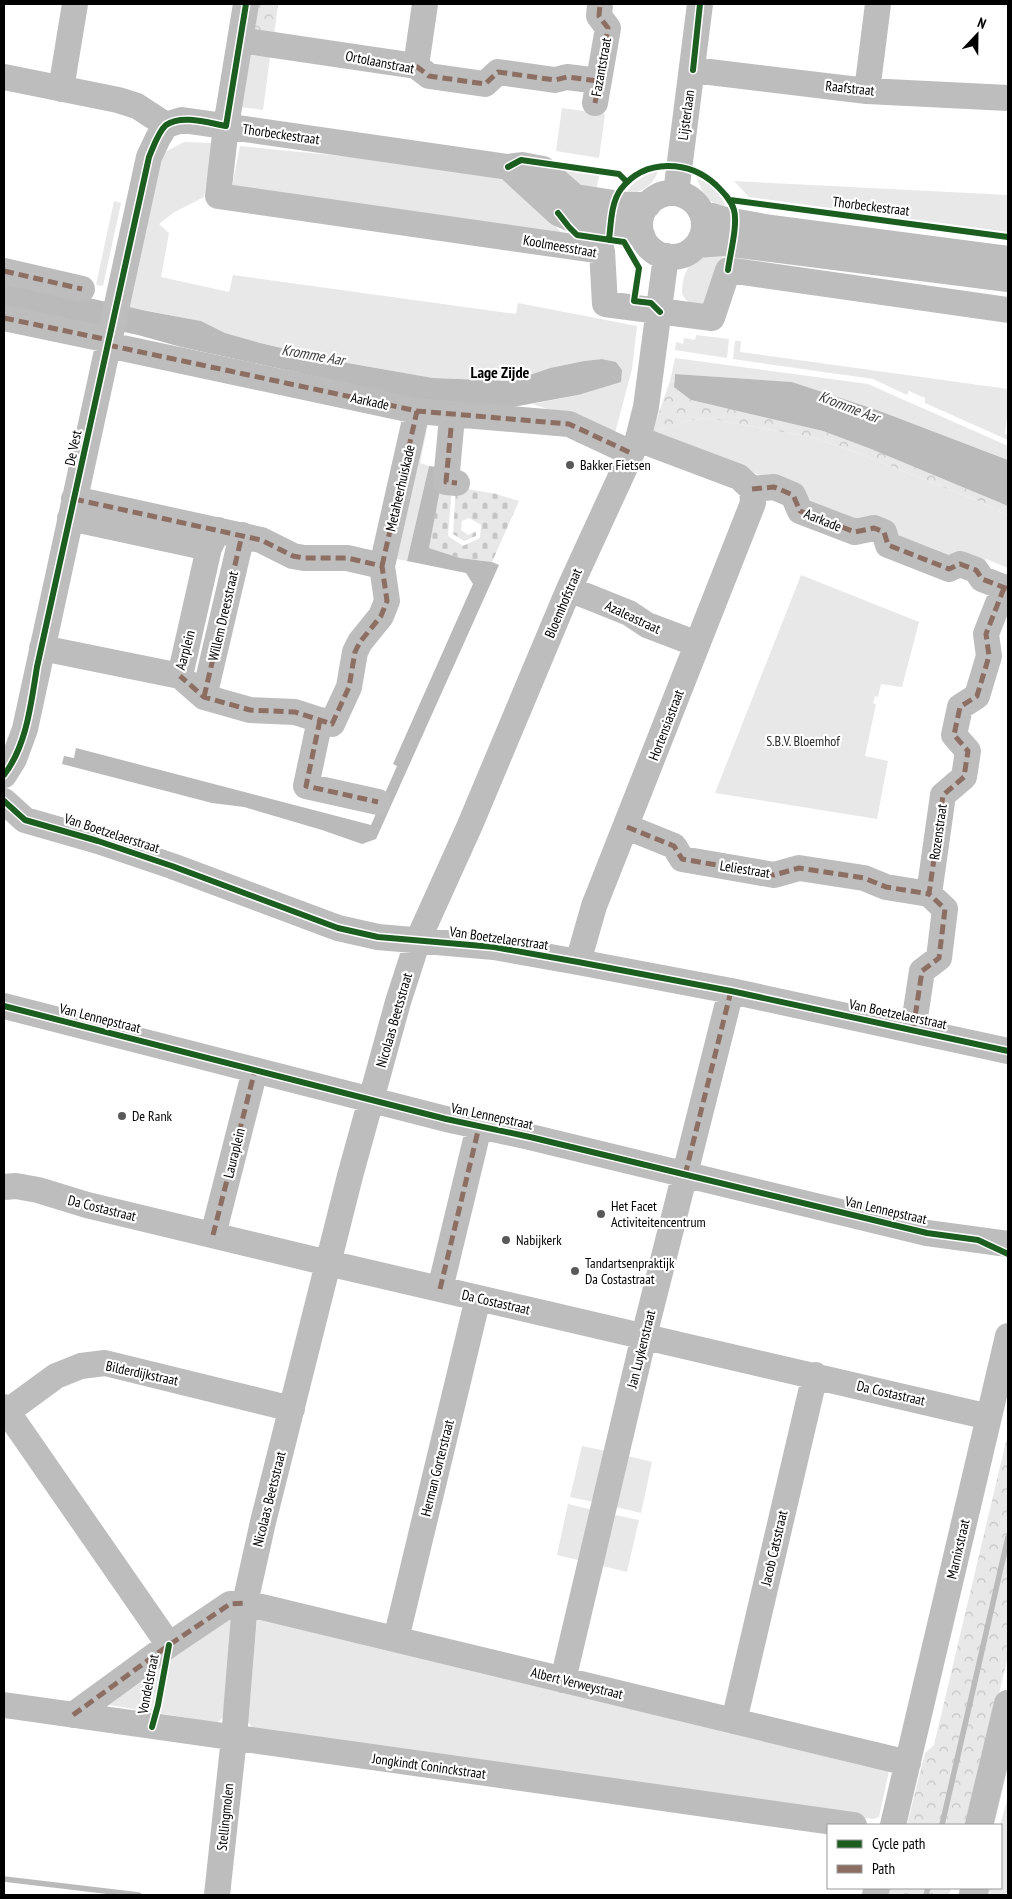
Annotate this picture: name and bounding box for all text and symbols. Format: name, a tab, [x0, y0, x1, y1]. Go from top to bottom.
north arrow	[952, 10, 1002, 60]
text: N	[975, 13, 989, 33]
street label: Fazantstraat	[587, 36, 615, 98]
street label: Ortolaanstraat	[344, 47, 416, 78]
street label: Raafstraat	[825, 76, 875, 100]
street label: Lijsterlaan	[674, 89, 698, 141]
street label: Thorbeckestraat	[241, 120, 321, 148]
street label: Thorbeckestraat	[831, 192, 911, 220]
street label: Koolmeesstraat	[522, 231, 598, 261]
water label: Kromme Aar	[280, 340, 348, 370]
district label: Lage Zijde	[471, 362, 530, 382]
water label: Kromme Aar	[816, 386, 884, 427]
street label: Aarkade	[349, 388, 391, 414]
street label: De Vest	[60, 428, 86, 467]
street label: Metaheerhuiskade	[381, 443, 419, 533]
place label: Bakker Fietsen	[580, 456, 651, 474]
marker: Bakker Fietsen	[564, 459, 576, 471]
street label: Aarkade	[802, 504, 845, 536]
street label: Bloemhofstraat	[540, 565, 586, 641]
street label: Willem Dreesstraat	[204, 569, 242, 663]
street label: Azaleastraat	[602, 596, 664, 638]
street label: Aarplein	[171, 628, 199, 672]
street label: Hortensiastraat	[644, 687, 688, 763]
park label: S.B.V. Bloemhof	[766, 732, 840, 750]
street label: Rozenstraat	[925, 803, 951, 861]
street label: Van Boetzelaerstraat	[61, 809, 162, 857]
street label: Leliestraat	[719, 856, 772, 882]
street label: Van Boetzelaerstraat	[447, 922, 550, 954]
street label: Nicolaas Beetsstraat	[372, 970, 416, 1069]
street label: Van Boetzelaerstraat	[846, 995, 949, 1033]
street label: Van Lennepstraat	[56, 999, 143, 1037]
street label: Van Lennepstraat	[448, 1098, 535, 1133]
place label: De Rank	[132, 1107, 173, 1125]
marker: De Rank	[116, 1110, 128, 1122]
street label: Lauraplein	[219, 1126, 249, 1180]
street label: Da Costastraat	[66, 1191, 138, 1225]
street label: Van Lennepstraat	[842, 1192, 929, 1228]
place label: Het Facet Activiteitencentrum	[611, 1197, 706, 1231]
marker: Het Facet Activiteitencentrum	[595, 1208, 607, 1220]
place label: Nabijkerk	[516, 1231, 562, 1249]
marker: Nabijkerk	[500, 1234, 512, 1246]
place label: Tandartsenpraktijk Da Costastraat	[585, 1254, 675, 1288]
marker: Tandartsenpraktijk Da Costastraat	[569, 1265, 581, 1277]
street label: Da Costastraat	[460, 1285, 532, 1319]
street label: Jan Luykenstraat	[622, 1308, 659, 1391]
street label: Bilderdijkstraat	[104, 1357, 180, 1389]
street label: Da Costastraat	[855, 1376, 927, 1410]
street label: Herman Gorterstraat	[416, 1418, 458, 1518]
street label: Nicolaas Beetsstraat	[248, 1449, 290, 1549]
street label: Jacob Catsstraat	[756, 1508, 791, 1588]
street label: Marnixstraat	[942, 1517, 974, 1581]
street label: Vondelstraat	[133, 1652, 163, 1716]
street label: Albert Verweystraat	[529, 1663, 625, 1703]
street label: Jongkindt Coninckstraat	[370, 1749, 487, 1783]
street label: Stellingmolen	[213, 1782, 237, 1852]
legend	[827, 1824, 1002, 1889]
text: Cycle path	[872, 1834, 925, 1853]
text: Path	[872, 1859, 895, 1878]

